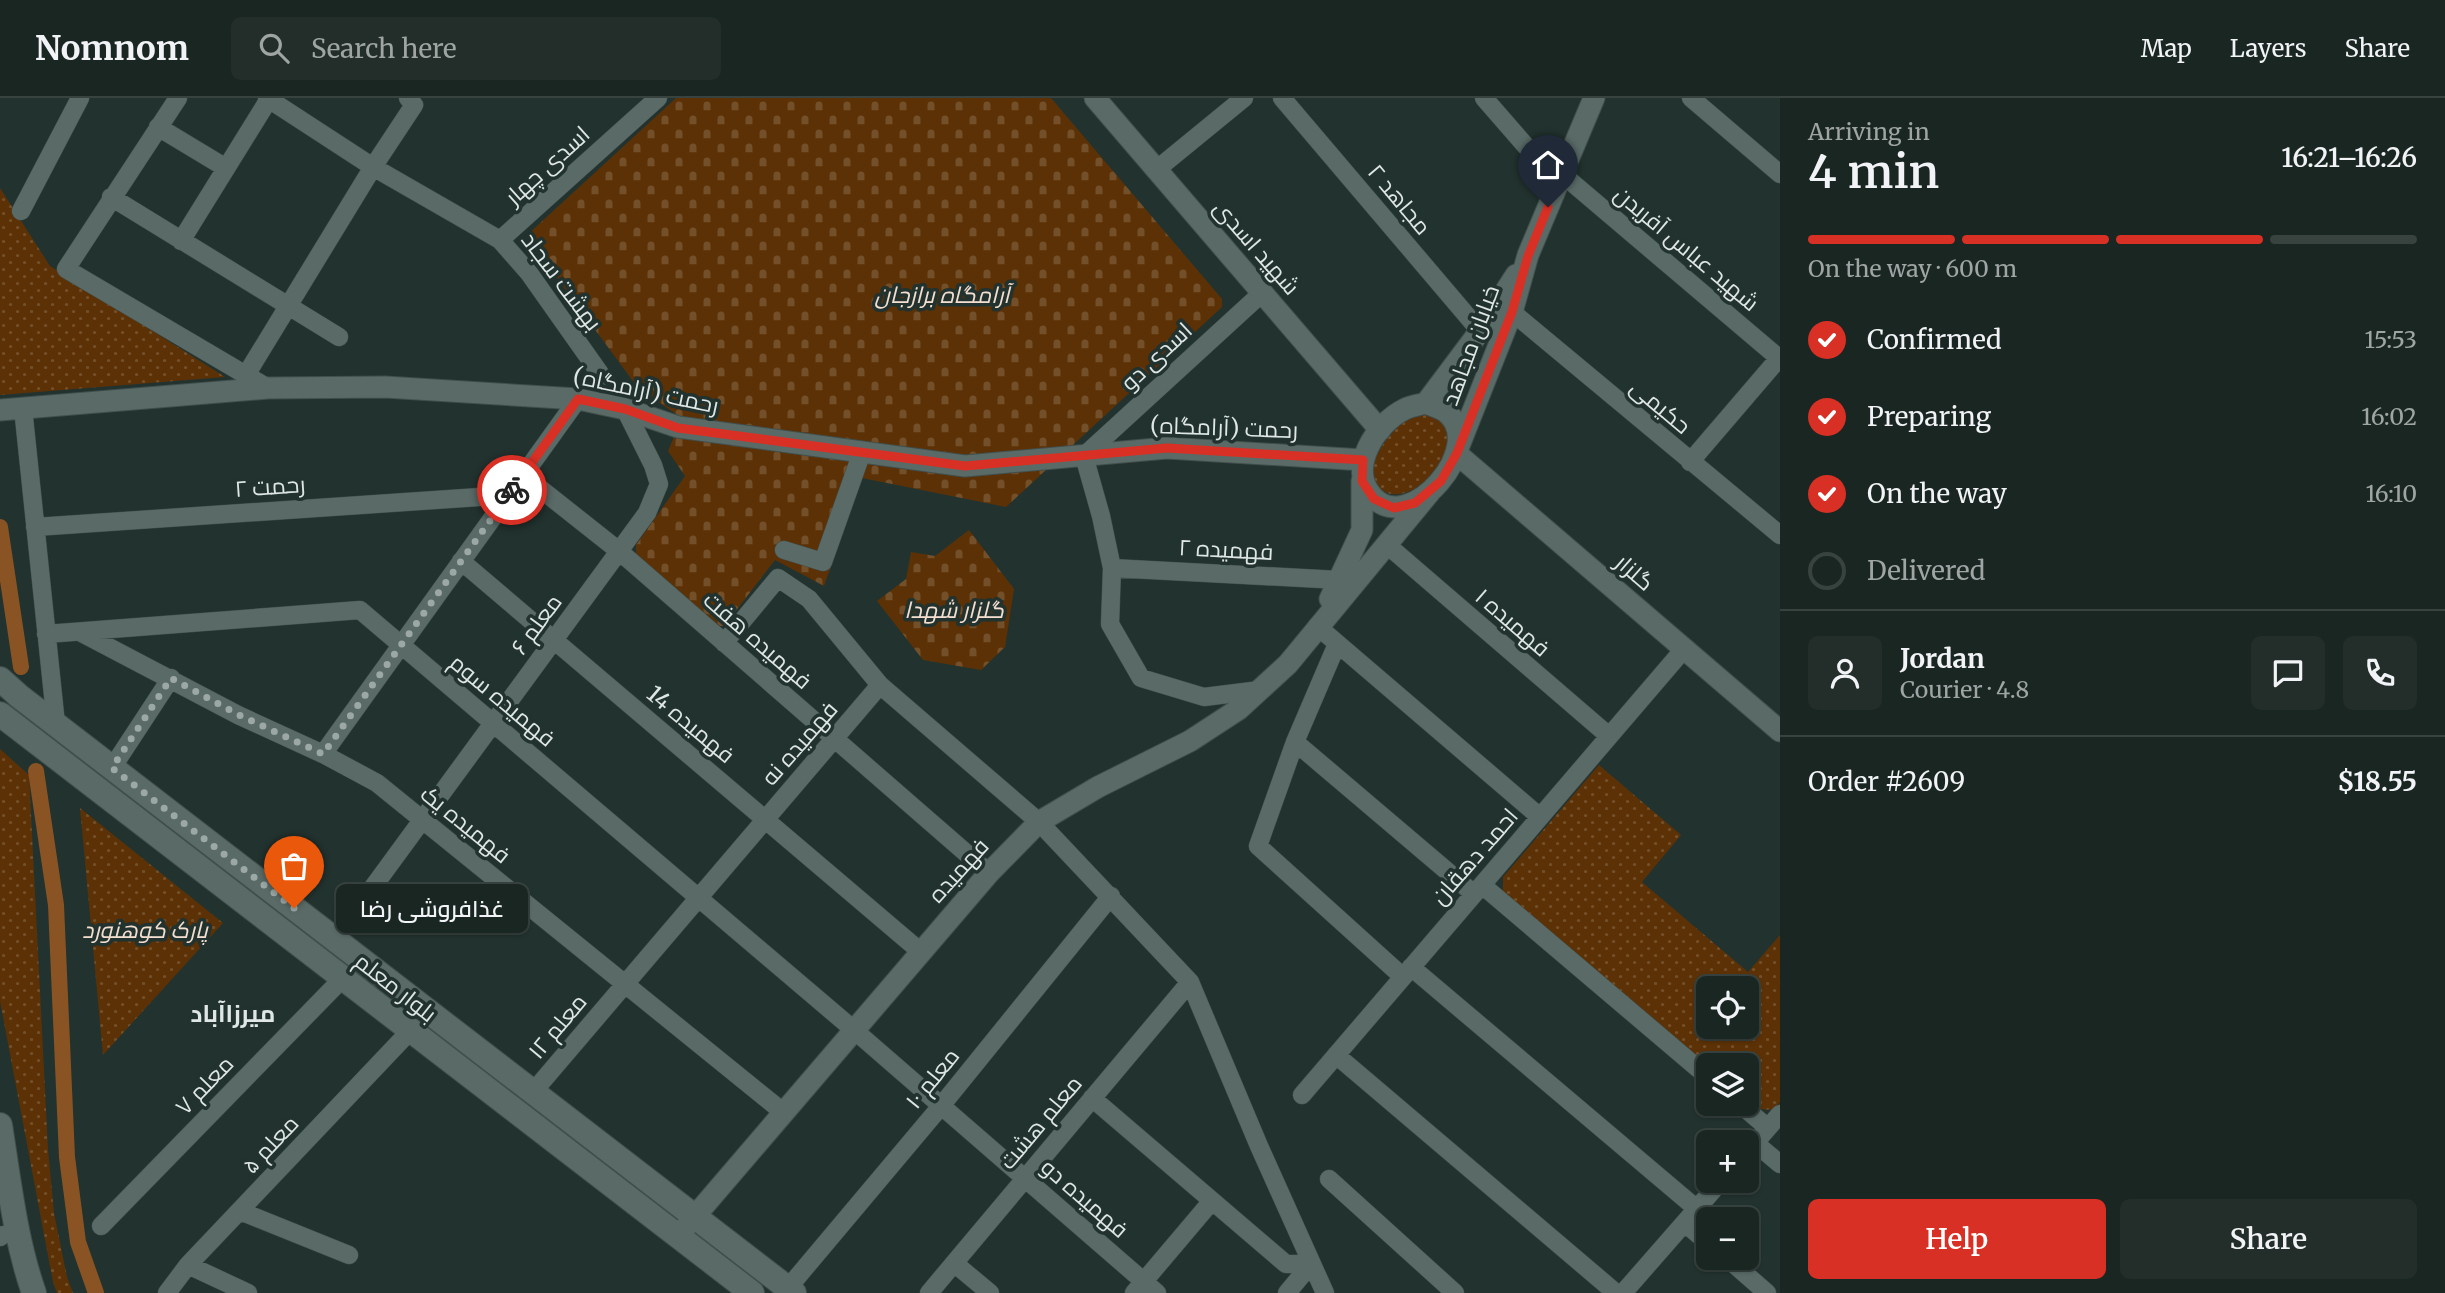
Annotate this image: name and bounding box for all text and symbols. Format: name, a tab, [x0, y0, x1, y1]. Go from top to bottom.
search box	[231, 17, 721, 80]
text: Nomnom	[35, 28, 189, 69]
icon: search	[255, 29, 293, 67]
text: Search here	[311, 32, 457, 65]
text: Map	[2141, 33, 2192, 64]
text: Layers	[2230, 33, 2306, 64]
text: Share	[2344, 33, 2410, 64]
text: Arriving in	[1808, 117, 1930, 146]
street label: اسدی چهار	[497, 119, 596, 213]
pin	[1518, 135, 1578, 207]
text: 16:21–16:26	[2281, 141, 2417, 174]
text: 4 min	[1808, 143, 1939, 201]
icon: home	[1529, 146, 1567, 184]
street label: مجاهد ۲	[1362, 158, 1438, 240]
street label: شهید عباس آفریدن	[1609, 179, 1765, 317]
street label: شهید اسدی	[1208, 193, 1306, 301]
street label: بهشت سجاد	[515, 226, 609, 336]
text: On the way · 600 m	[1808, 254, 2017, 283]
park label: آرامگاه برازجان	[875, 280, 1014, 309]
street label: خیابان مجاهد	[1435, 281, 1505, 409]
street label: اسدی دو	[1114, 316, 1198, 396]
icon: check	[1808, 321, 1846, 359]
text: Confirmed	[1867, 323, 2002, 356]
text: 15:53	[2364, 325, 2417, 354]
street label: رحمت (آرامگاه)	[571, 360, 721, 420]
street label: حکیمی	[1625, 372, 1697, 440]
icon: check	[1808, 398, 1846, 436]
text: Preparing	[1867, 400, 1991, 433]
text: 16:02	[2361, 402, 2417, 431]
street label: رحمت (آرامگاه)	[1150, 410, 1298, 444]
courier	[477, 455, 547, 525]
street label: رحمت ۲	[234, 469, 306, 503]
icon: bike	[493, 471, 531, 509]
icon: check	[1808, 475, 1846, 513]
text: On the way	[1867, 477, 2007, 510]
text: 16:10	[2365, 479, 2417, 508]
street label: فهمیده ۲	[1178, 532, 1274, 566]
street label: گلزار	[1608, 546, 1660, 597]
text: Delivered	[1867, 554, 1986, 587]
street label: فهمیده ۱	[1470, 582, 1556, 662]
street label: فهمیده هفت	[698, 585, 818, 695]
street label: معلم ۶	[504, 588, 569, 661]
park label: گلزار شهدا	[904, 595, 1004, 624]
button: person	[1808, 636, 1882, 710]
button: chat	[2251, 636, 2325, 710]
button: phone	[2343, 636, 2417, 710]
text: Jordan	[1900, 642, 1985, 675]
street label: فهمیده سوم	[443, 647, 562, 754]
text: Courier · 4.8	[1900, 675, 2029, 704]
street label: فهمیده 14	[641, 679, 741, 769]
street label: فهمیده نه	[755, 695, 843, 791]
text: Order #2609	[1808, 765, 1965, 798]
text: $18.55	[2337, 765, 2417, 798]
street label: فهمیده یک	[415, 779, 517, 869]
street label: احمد دهقان	[1424, 802, 1524, 910]
street label: فهمیده	[921, 832, 995, 908]
pin	[264, 836, 324, 908]
icon: bag	[275, 847, 313, 885]
callout: غذافروشی رضا	[336, 884, 528, 932]
text: غذافروشی رضا	[360, 894, 504, 923]
park label: پارک کوهنورد	[82, 915, 209, 946]
street label: بلوار معلم	[348, 946, 443, 1029]
map controls	[1696, 976, 1759, 1270]
button: locate	[1696, 976, 1759, 1039]
street label: معلم ۱۲	[521, 987, 594, 1066]
district label: میرزاآباد	[191, 998, 275, 1029]
street label: معلم ۱۰	[899, 1042, 967, 1116]
street label: معلم ۷	[169, 1049, 241, 1122]
button: layers	[1696, 1053, 1759, 1116]
street label: معلم هشت	[992, 1069, 1089, 1176]
street label: معلم ۵	[236, 1109, 306, 1181]
button: +	[1696, 1130, 1759, 1193]
street label: فهمیده دو	[1035, 1152, 1135, 1244]
button: Help	[1808, 1199, 2106, 1279]
button: Share	[2120, 1199, 2417, 1279]
button: −	[1696, 1207, 1759, 1270]

